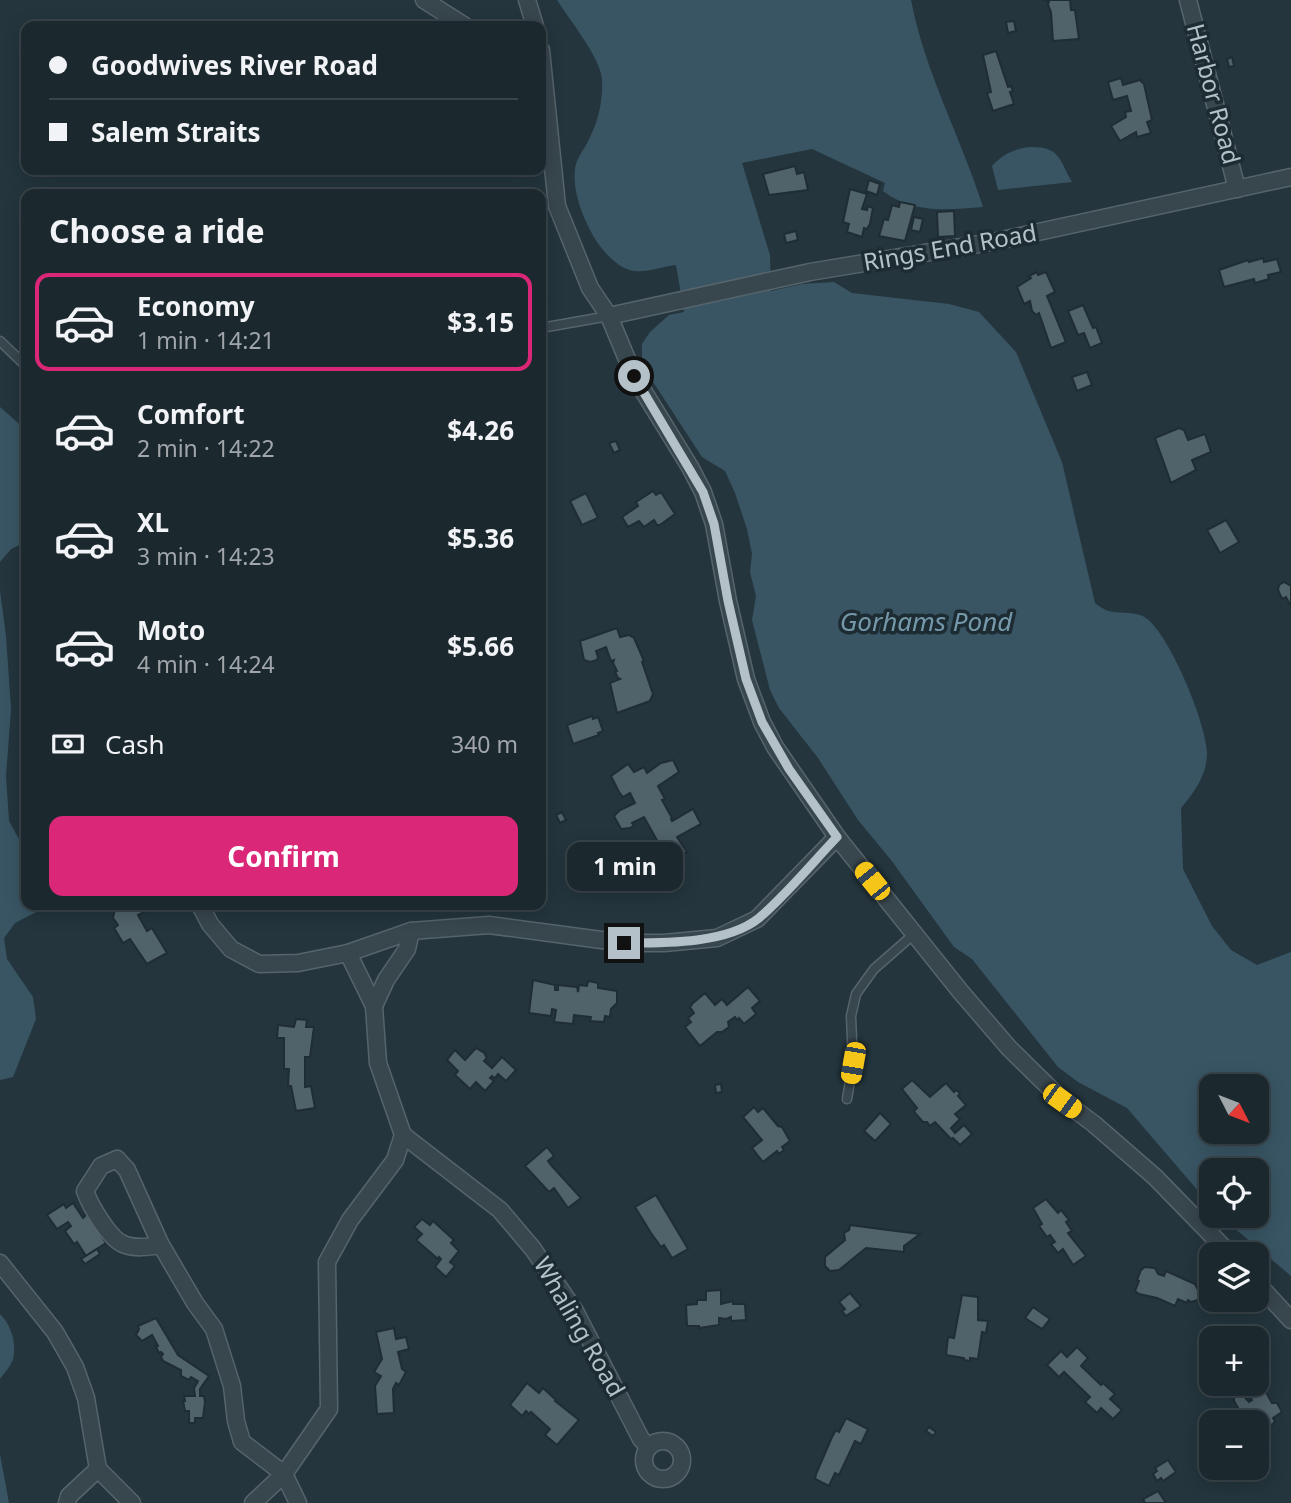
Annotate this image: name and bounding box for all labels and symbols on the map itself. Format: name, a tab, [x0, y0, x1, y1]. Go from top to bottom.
street label: Harbor Road	[1180, 20, 1249, 168]
street label: Rings End Road	[861, 215, 1039, 278]
route start	[618, 360, 650, 392]
water label: Gorhams Pond	[840, 603, 1013, 639]
callout: 1 min	[566, 842, 682, 890]
car	[851, 858, 894, 904]
route end	[608, 927, 640, 959]
car	[840, 1040, 867, 1086]
north arrow	[1199, 1074, 1269, 1144]
car	[1039, 1080, 1086, 1122]
street label: Whaling Road	[527, 1250, 634, 1402]

